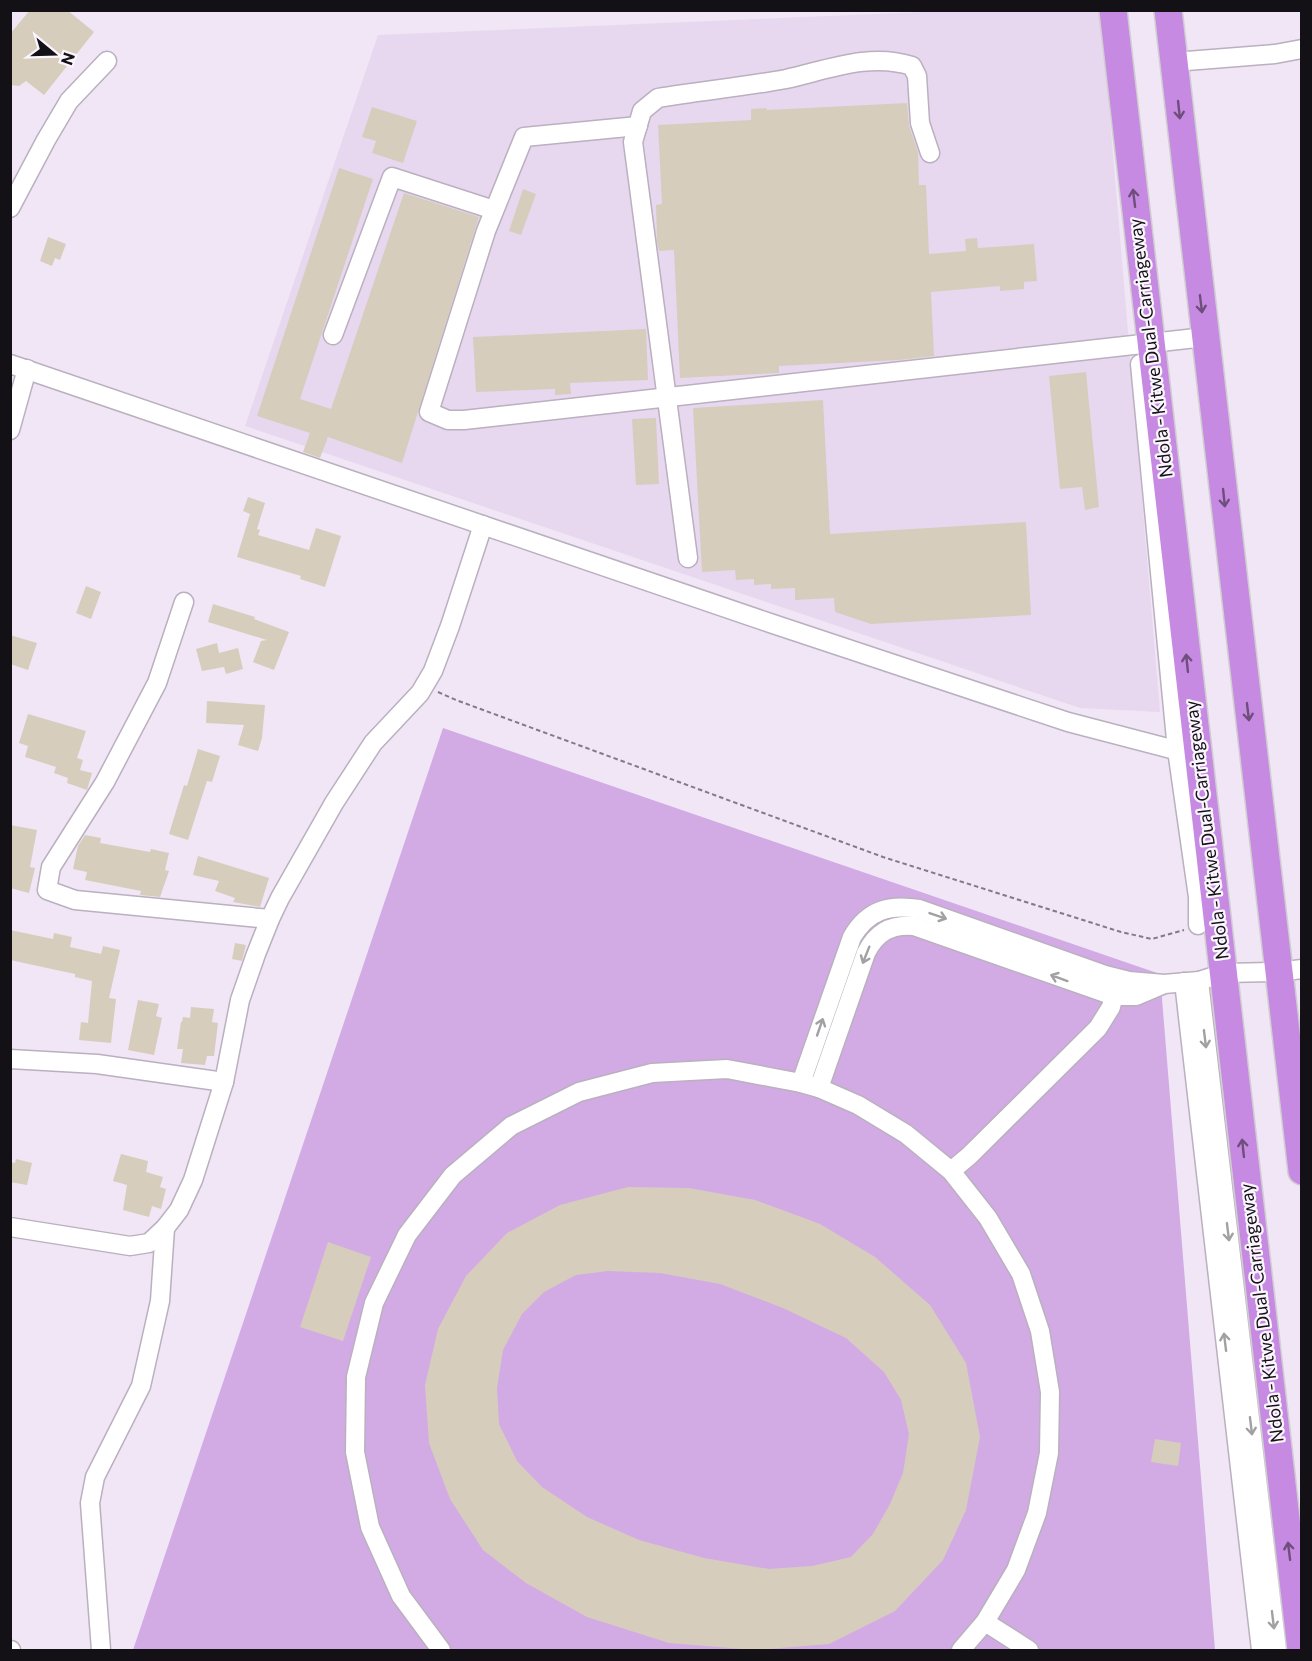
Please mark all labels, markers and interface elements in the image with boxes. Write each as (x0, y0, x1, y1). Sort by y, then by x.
north arrow (24, 24, 84, 84)
text: N (58, 50, 80, 68)
one-way arrow (1174, 100, 1185, 120)
one-way arrow (1128, 188, 1139, 208)
street label: Ndola - Kitwe Dual-Carriageway (1123, 217, 1177, 479)
one-way arrow (1196, 294, 1207, 314)
one-way arrow (1219, 487, 1230, 507)
one-way arrow (1182, 653, 1193, 673)
street label: Ndola - Kitwe Dual-Carriageway (1179, 699, 1233, 961)
one-way arrow (1243, 702, 1254, 722)
one-way arrow (928, 911, 947, 922)
one-way arrow (860, 945, 871, 963)
one-way arrow (1050, 971, 1069, 982)
one-way arrow (816, 1019, 827, 1037)
one-way arrow (1200, 1028, 1211, 1048)
one-way arrow (1237, 1139, 1248, 1159)
street label: Ndola - Kitwe Dual-Carriageway (1234, 1182, 1288, 1444)
one-way arrow (1223, 1222, 1234, 1242)
one-way arrow (1220, 1333, 1231, 1353)
one-way arrow (1245, 1416, 1256, 1436)
one-way arrow (1284, 1541, 1295, 1561)
one-way arrow (1268, 1609, 1279, 1629)

